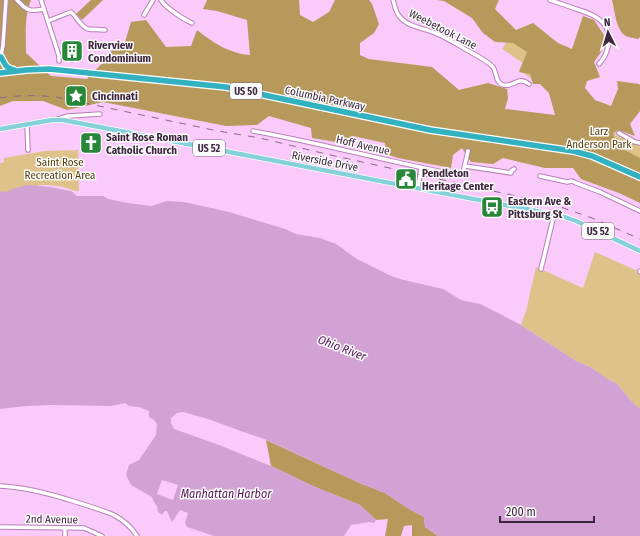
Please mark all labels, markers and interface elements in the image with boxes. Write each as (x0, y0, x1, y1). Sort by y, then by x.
street label: Weebetook Lane (407, 7, 479, 52)
north arrow (588, 12, 628, 52)
text: N (603, 16, 611, 29)
building icon: Riverview Condominium (59, 38, 85, 64)
place label: Riverview Condominium (88, 39, 151, 65)
place icon: Cincinnati (63, 83, 89, 109)
road number: US 50 (230, 83, 262, 99)
street label: Columbia Parkway (284, 84, 366, 113)
place label: Cincinnati (92, 90, 138, 103)
park label: Larz Anderson Park (567, 125, 632, 151)
church icon: Saint Rose Roman Catholic Church (78, 130, 104, 156)
place label: Saint Rose Roman Catholic Church (106, 131, 188, 157)
street label: Hoff Avenue (335, 133, 391, 158)
road number: US 52 (193, 140, 225, 156)
street label: Riverside Drive (291, 149, 359, 174)
park label: Saint Rose Recreation Area (25, 156, 95, 182)
public building icon: Pendleton Heritage Center (393, 166, 419, 192)
place label: Pendleton Heritage Center (422, 167, 494, 193)
bus stop icon: Eastern Ave & Pittsburg St (479, 194, 505, 220)
place label: Eastern Ave & Pittsburg St (508, 195, 572, 221)
road number: US 52 (582, 223, 614, 239)
water label: Ohio River (316, 332, 369, 364)
water label: Manhattan Harbor (181, 487, 272, 501)
scale bar (500, 498, 594, 524)
text: 200 m (506, 505, 536, 519)
street label: 2nd Avenue (26, 513, 78, 526)

